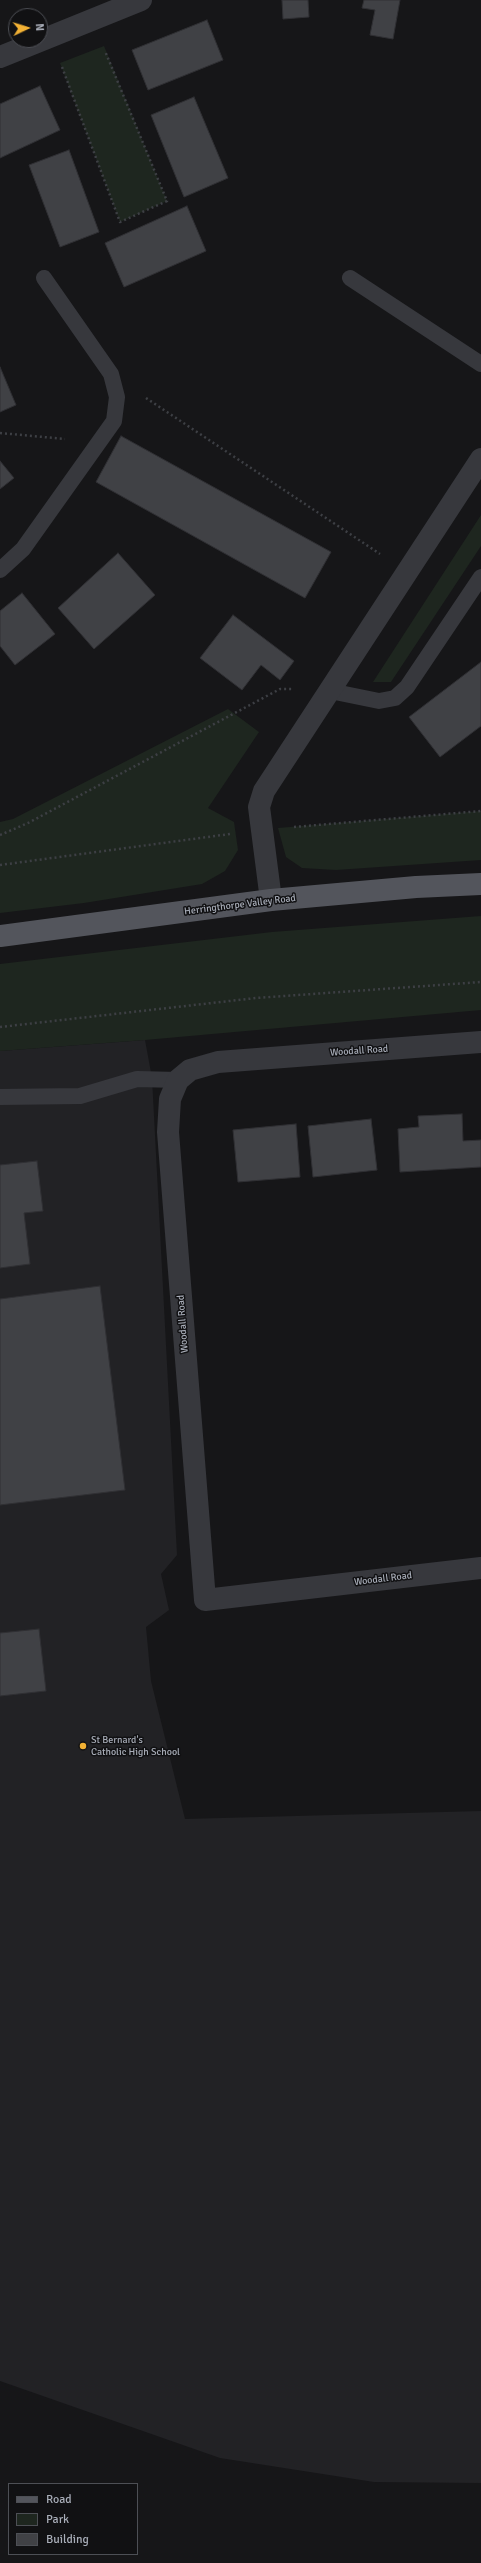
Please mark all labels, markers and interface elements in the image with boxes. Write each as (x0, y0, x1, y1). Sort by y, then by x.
north arrow (8, 8, 48, 48)
text: N (33, 23, 46, 31)
street label: Herringthorpe Valley Road (184, 892, 296, 918)
street label: Woodall Road (330, 1043, 388, 1059)
street label: Woodall Road (175, 1295, 191, 1353)
street label: Woodall Road (353, 1569, 413, 1589)
place label: St Bernard's Catholic High School (91, 1734, 180, 1758)
marker: St Bernard's Catholic High School (78, 1741, 88, 1751)
legend (8, 2483, 138, 2555)
text: Road (46, 2492, 72, 2507)
text: Park (46, 2512, 69, 2527)
text: Building (46, 2532, 89, 2547)

